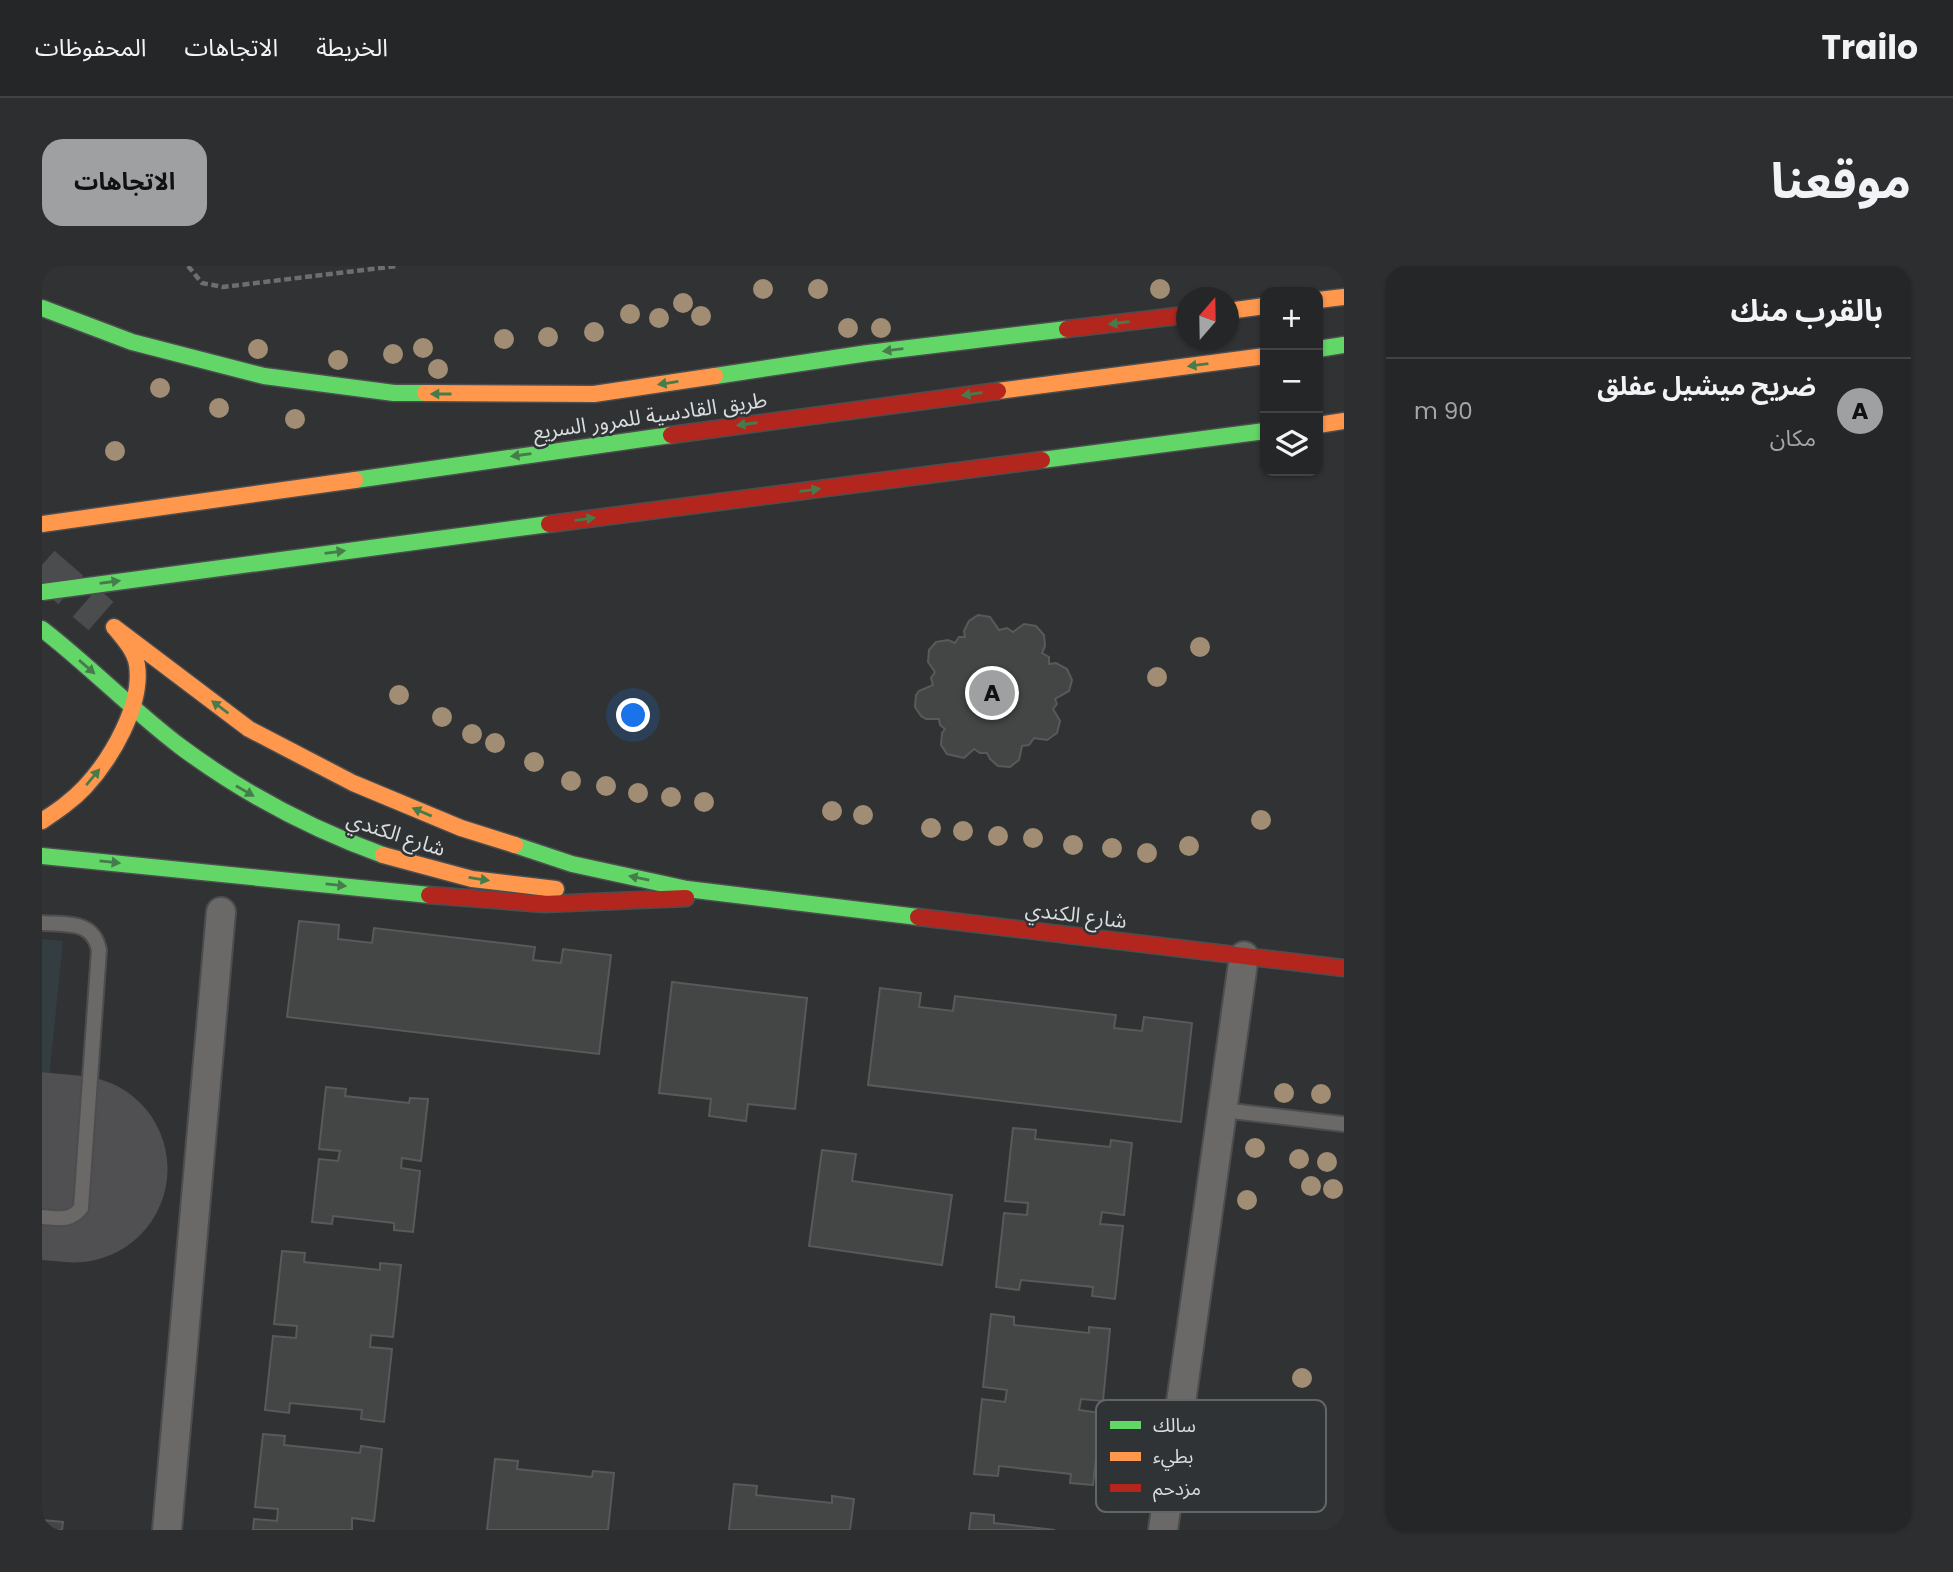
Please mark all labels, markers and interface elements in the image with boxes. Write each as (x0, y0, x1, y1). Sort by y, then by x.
text: Trailo (1821, 24, 1918, 71)
text: المحفوظات (35, 31, 146, 64)
text: الاتجاهات (184, 31, 278, 64)
text: الخريطة (316, 31, 388, 64)
button: الاتجاهات (42, 139, 207, 226)
text: موقعنا (1771, 147, 1911, 215)
north arrow (1176, 287, 1239, 350)
map controls (1260, 287, 1323, 476)
button: + (1260, 287, 1323, 350)
text: بالقرب منك (1730, 289, 1883, 332)
one-way arrow (1108, 318, 1130, 329)
one-way arrow (882, 344, 904, 355)
button: − (1260, 350, 1323, 413)
one-way arrow (1186, 359, 1208, 370)
text: ضريح ميشيل عفلق (1597, 368, 1816, 404)
one-way arrow (657, 378, 679, 389)
street label: طريق القادسية للمرور السريع (531, 385, 769, 447)
one-way arrow (430, 388, 452, 400)
one-way arrow (961, 389, 983, 400)
text: 90 m (1414, 395, 1473, 427)
text: A (1852, 395, 1868, 427)
button: layers (1260, 413, 1323, 476)
one-way arrow (735, 419, 757, 430)
text: مكان (1770, 422, 1816, 454)
one-way arrow (510, 450, 532, 461)
one-way arrow (800, 484, 822, 495)
one-way arrow (574, 513, 596, 524)
one-way arrow (324, 546, 346, 557)
one-way arrow (99, 577, 121, 588)
one-way arrow (78, 659, 96, 675)
pin: A (969, 667, 1015, 719)
your location (616, 698, 650, 732)
one-way arrow (211, 700, 230, 714)
one-way arrow (85, 768, 100, 785)
one-way arrow (235, 785, 254, 797)
street label: شارع الكندي (343, 804, 449, 865)
one-way arrow (411, 806, 432, 817)
one-way arrow (99, 857, 121, 868)
one-way arrow (628, 873, 650, 884)
one-way arrow (468, 874, 490, 885)
one-way arrow (325, 880, 347, 891)
street label: شارع الكندي (1023, 894, 1128, 937)
legend (1096, 1400, 1326, 1512)
text: سالك (1153, 1412, 1196, 1439)
text: بطيء (1153, 1443, 1193, 1471)
text: مزدحم (1153, 1475, 1201, 1503)

